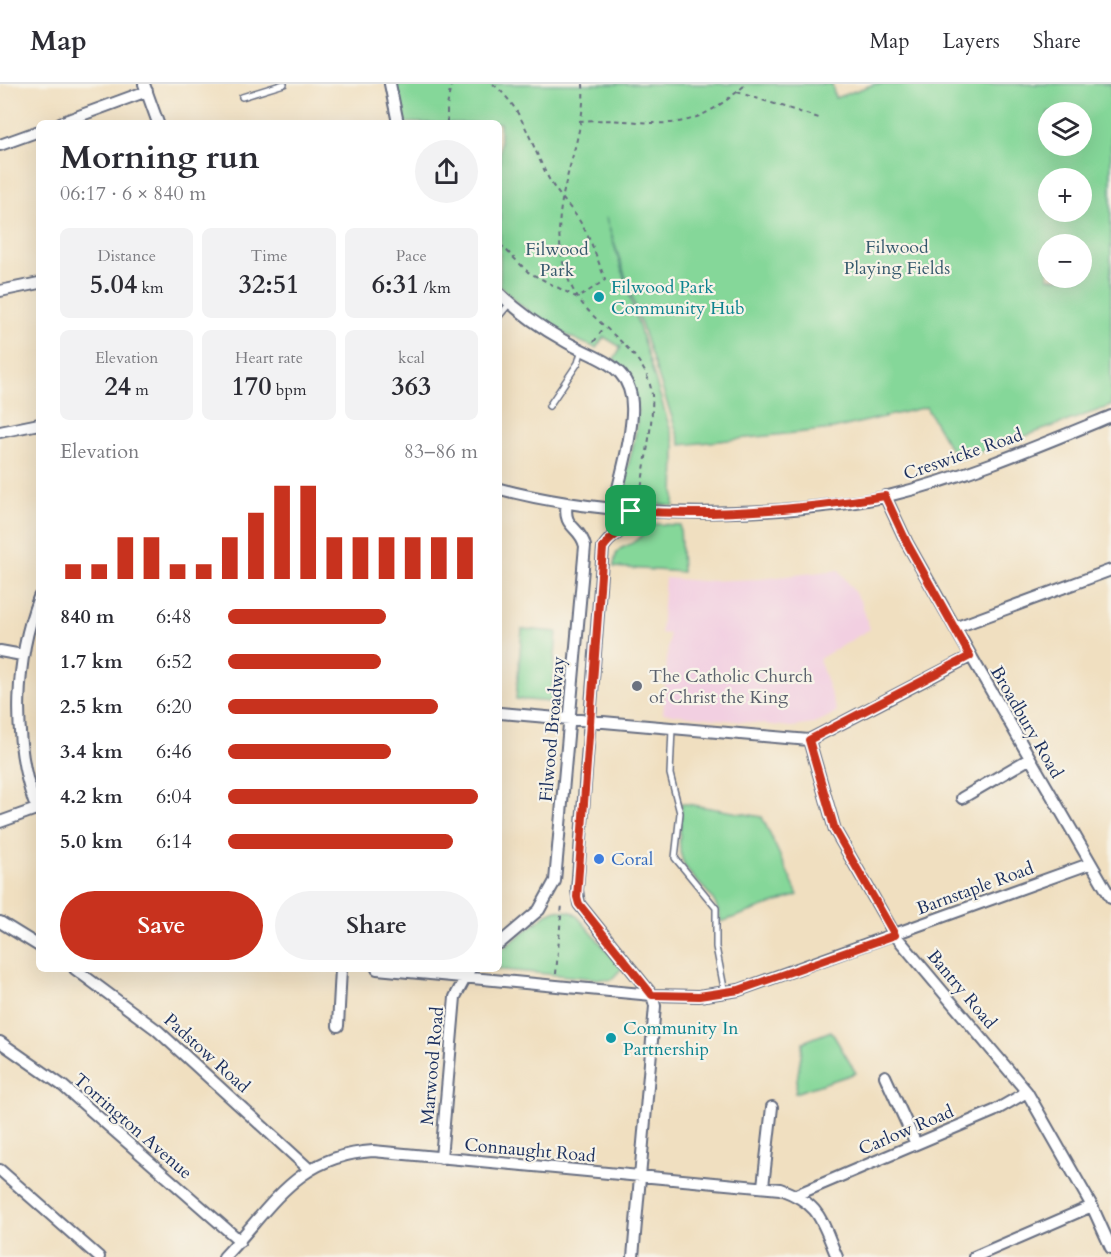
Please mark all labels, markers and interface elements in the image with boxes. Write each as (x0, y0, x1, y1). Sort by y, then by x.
text: Map (30, 22, 87, 60)
text: Map (870, 27, 910, 56)
text: Layers (943, 27, 1000, 56)
text: Share (1033, 27, 1081, 56)
map controls (1038, 102, 1092, 288)
button: layers (1038, 102, 1092, 156)
text: Morning run (60, 135, 260, 180)
button: share (415, 140, 478, 203)
button: + (1038, 168, 1092, 222)
text: 06:17 · 6 × 840 m (60, 180, 206, 207)
button: − (1038, 234, 1092, 288)
park label: Filwood Playing Fields (844, 235, 950, 281)
park label: Filwood Park (525, 237, 589, 283)
text: Distance (97, 245, 156, 267)
text: Time (250, 245, 288, 267)
text: Pace (396, 245, 427, 267)
text: 5.04 (90, 267, 137, 302)
text: 32:51 (239, 267, 299, 302)
text: 6:31 (372, 267, 419, 302)
place label: Filwood Park Community Hub (611, 275, 745, 321)
text: km (137, 277, 164, 299)
text: /km (419, 277, 451, 299)
marker: Filwood Park Community Hub (592, 290, 606, 304)
text: Elevation (95, 347, 158, 369)
text: Heart rate (235, 347, 303, 369)
text: kcal (398, 347, 425, 369)
text: 24 (104, 369, 131, 404)
text: 170 (232, 369, 272, 404)
text: 363 (391, 369, 431, 404)
text: m (131, 379, 149, 401)
text: bpm (272, 379, 306, 401)
street label: Creswicke Road (900, 422, 1026, 487)
text: Elevation (60, 438, 139, 465)
text: 83–86 m (404, 438, 478, 465)
pin (605, 485, 656, 536)
icon: arrive (614, 494, 647, 527)
text: 840 m (60, 603, 115, 630)
text: 6:48 (156, 603, 192, 630)
text: 1.7 km (60, 648, 123, 675)
text: 6:52 (156, 648, 192, 675)
street label: Filwood Broadway (534, 655, 571, 803)
street label: Broadbury Road (984, 661, 1069, 783)
place label: The Catholic Church of Christ the King (649, 664, 813, 710)
marker: The Catholic Church of Christ the King (630, 679, 644, 693)
text: 2.5 km (60, 693, 123, 720)
text: 6:20 (156, 693, 192, 720)
text: 3.4 km (60, 738, 123, 765)
text: 6:46 (156, 738, 192, 765)
text: 4.2 km (60, 783, 123, 810)
text: 6:04 (156, 783, 192, 810)
text: 5.0 km (60, 828, 123, 855)
text: 6:14 (156, 828, 192, 855)
place label: Coral (611, 847, 654, 872)
marker: Coral (592, 852, 606, 866)
street label: Barnstaple Road (913, 856, 1038, 921)
button: Save (60, 891, 263, 960)
button: Share (275, 891, 478, 960)
street label: Bantry Road (921, 944, 1002, 1035)
street label: Marwood Road (415, 1005, 450, 1126)
street label: Padstow Road (158, 1008, 256, 1099)
place label: Community In Partnership (623, 1016, 739, 1062)
marker: Community In Partnership (604, 1031, 618, 1045)
street label: Torrington Avenue (68, 1068, 198, 1185)
street label: Carlow Road (855, 1099, 958, 1162)
street label: Connaught Road (463, 1132, 597, 1169)

